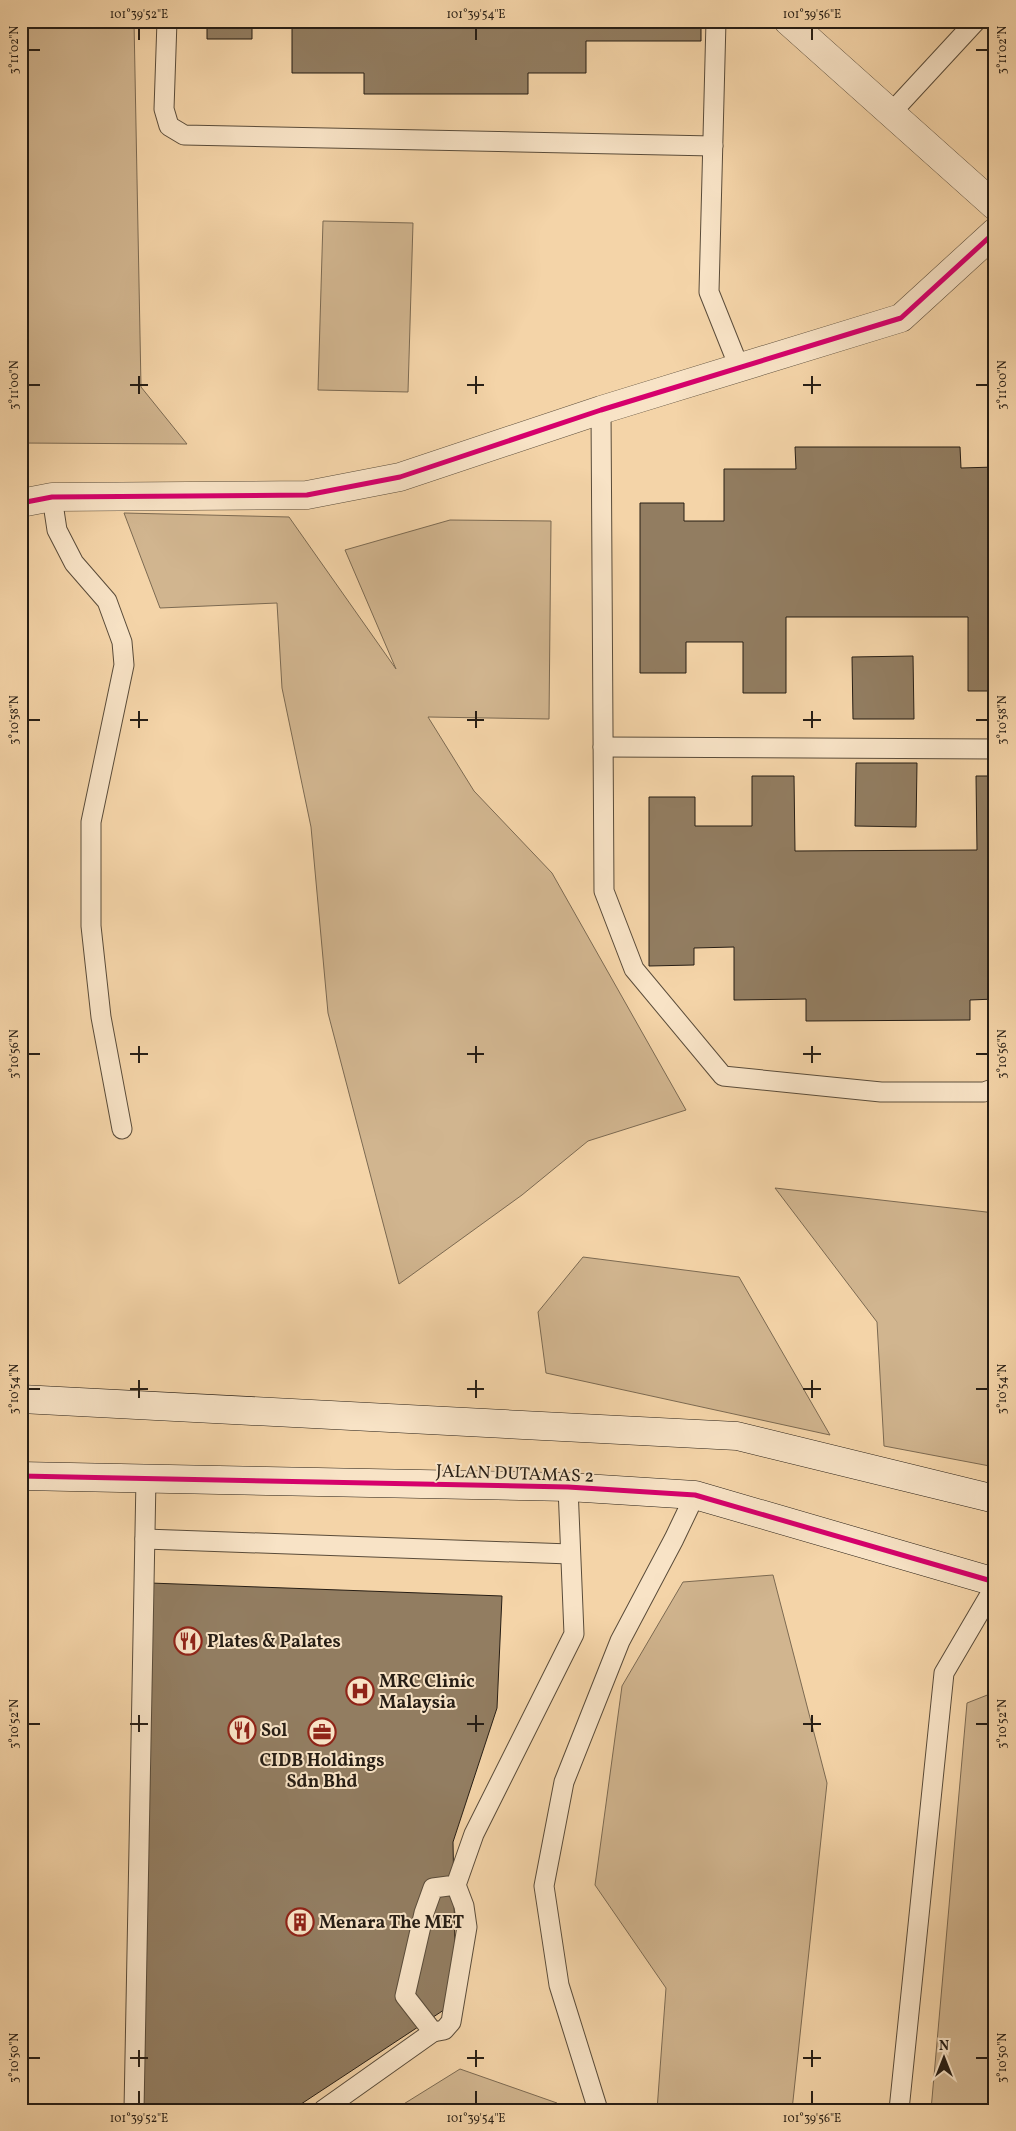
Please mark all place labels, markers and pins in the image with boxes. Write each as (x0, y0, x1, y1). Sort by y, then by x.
restaurant icon: Plates & Palates (173, 1626, 203, 1656)
place label: Plates & Palates (207, 1630, 341, 1655)
place label: MRC Clinic Malaysia (379, 1670, 475, 1716)
hospital icon: MRC Clinic Malaysia (345, 1676, 375, 1706)
restaurant icon: Sol (227, 1715, 257, 1745)
office icon: CIDB Holdings Sdn Bhd (307, 1717, 337, 1747)
place label: Sol (261, 1719, 287, 1744)
place label: CIDB Holdings Sdn Bhd (259, 1749, 385, 1795)
building icon: Menara The MET (285, 1907, 315, 1937)
place label: Menara The MET (319, 1911, 465, 1936)

